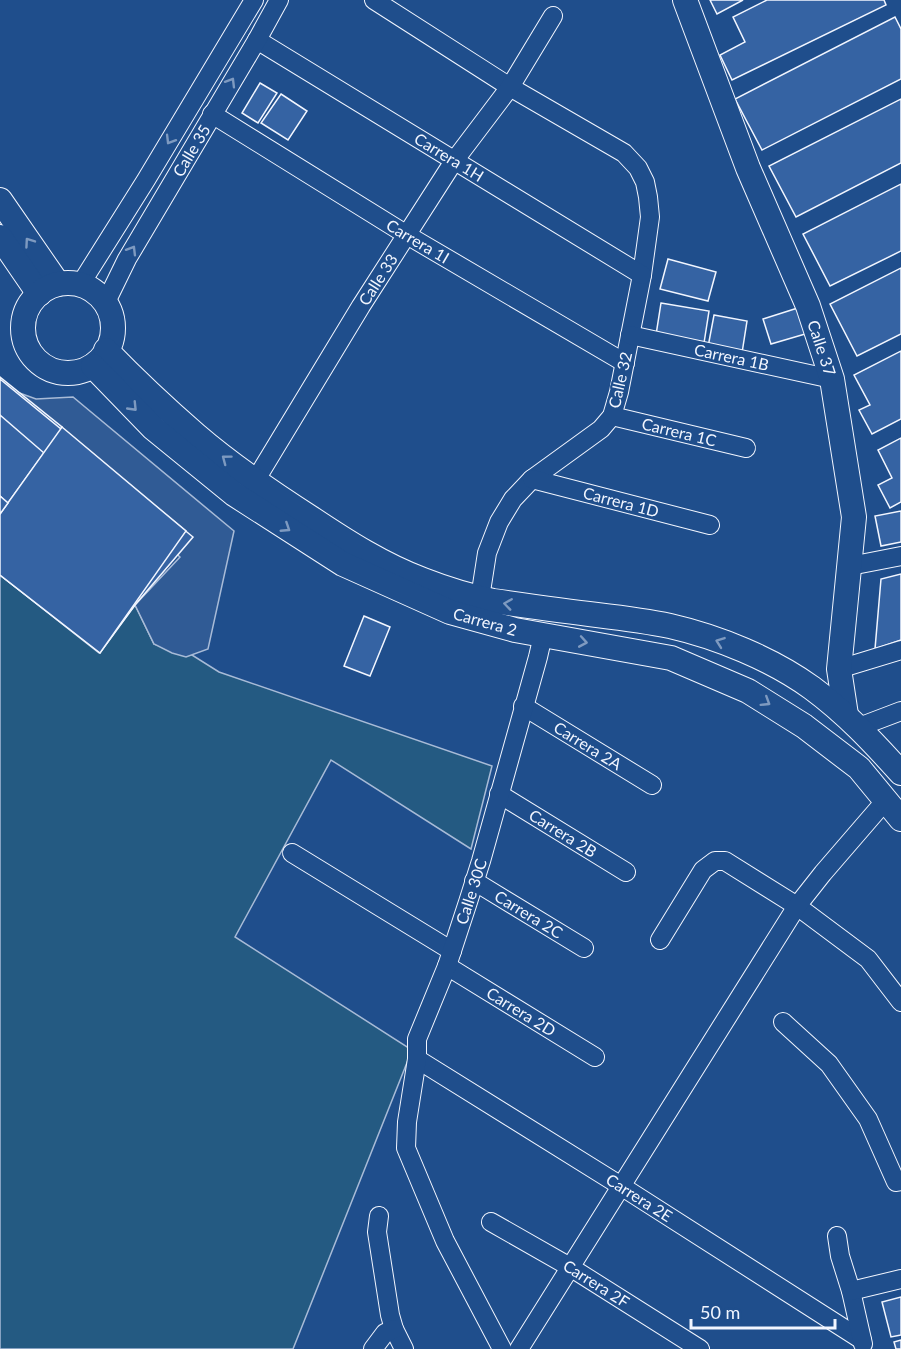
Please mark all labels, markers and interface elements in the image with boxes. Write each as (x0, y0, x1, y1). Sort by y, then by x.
one-way arrow (224, 78, 236, 88)
street label: Calle 35 (168, 121, 214, 180)
street label: Carrera 1H (411, 128, 487, 185)
one-way arrow (165, 134, 177, 144)
street label: Carrera 1I (383, 215, 453, 267)
one-way arrow (25, 238, 36, 249)
one-way arrow (125, 246, 136, 256)
street label: Calle 33 (354, 250, 401, 309)
street label: Calle 37 (804, 318, 840, 378)
street label: Carrera 1B (693, 339, 771, 374)
street label: Calle 32 (604, 350, 635, 410)
one-way arrow (126, 400, 137, 411)
street label: Carrera 1C (640, 413, 719, 450)
one-way arrow (221, 455, 232, 466)
street label: Carrera 1D (581, 483, 661, 520)
one-way arrow (279, 521, 290, 532)
one-way arrow (504, 598, 513, 610)
street label: Carrera 2 (451, 603, 519, 639)
one-way arrow (577, 635, 587, 648)
one-way arrow (716, 636, 726, 649)
one-way arrow (760, 695, 770, 707)
street label: Carrera 2A (551, 717, 626, 773)
street label: Carrera 2B (526, 805, 600, 861)
street label: Calle 30C (451, 856, 490, 927)
street label: Carrera 2C (491, 886, 567, 942)
street label: Carrera 2D (483, 983, 559, 1040)
street label: Carrera 2E (603, 1169, 676, 1225)
street label: Carrera 2F (560, 1255, 633, 1311)
scale bar (691, 1292, 835, 1330)
text: 50 m (700, 1301, 740, 1323)

